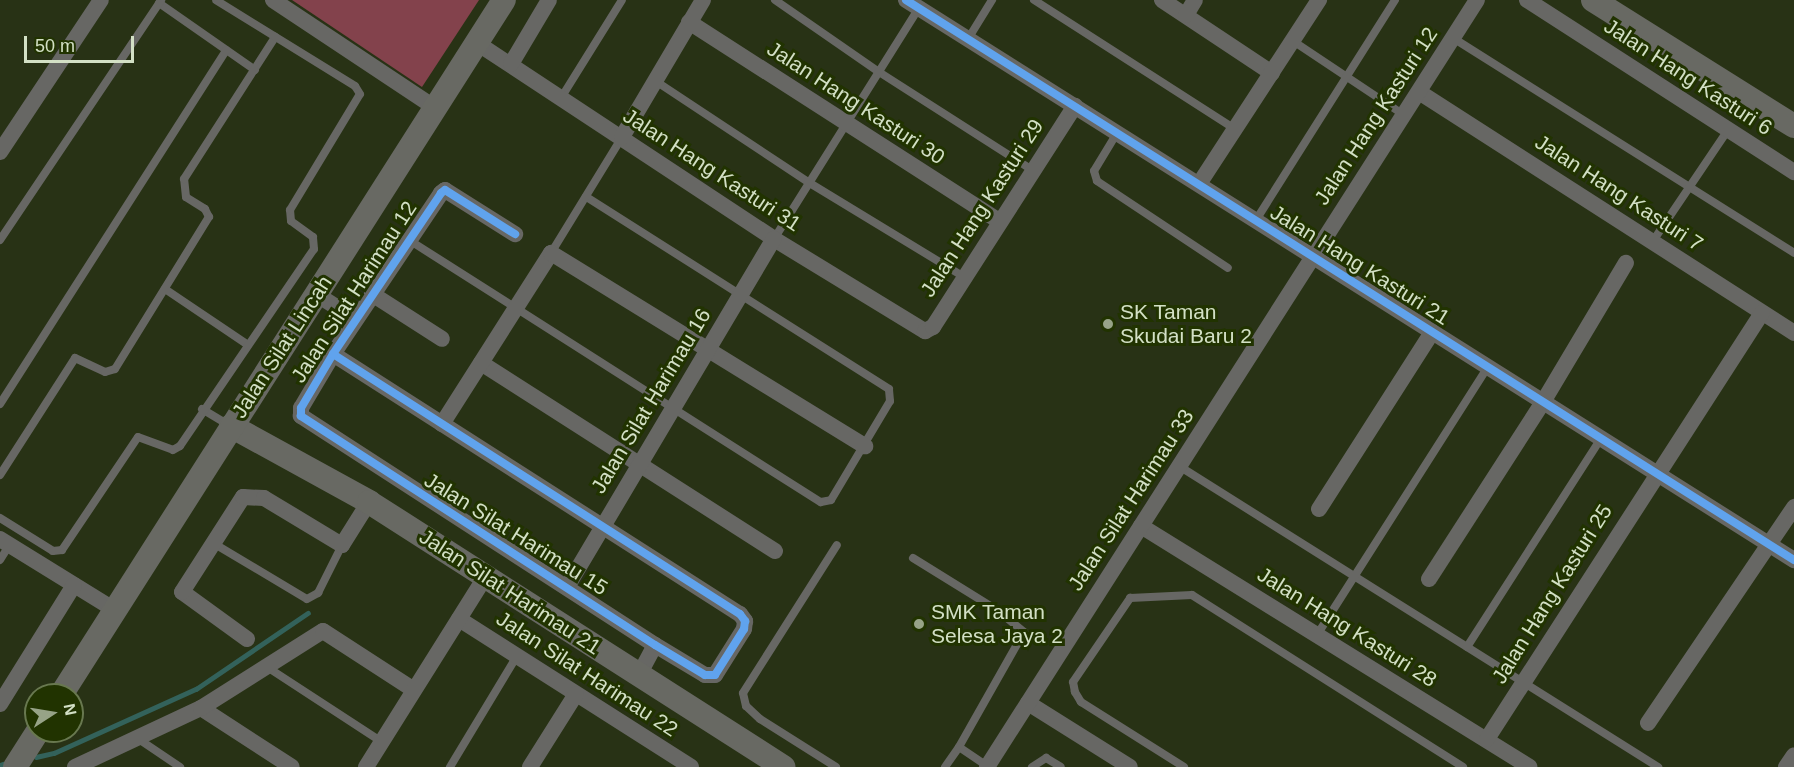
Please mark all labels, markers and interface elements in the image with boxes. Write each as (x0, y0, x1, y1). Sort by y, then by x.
street label: Jalan Hang Kasturi 6 (1599, 13, 1777, 141)
street label: Jalan Hang Kasturi 12 (1309, 22, 1443, 210)
scale bar (27, 24, 136, 62)
text: 50 m (35, 36, 75, 56)
street label: Jalan Hang Kasturi 30 (762, 36, 950, 170)
street label: Jalan Hang Kasturi 31 (618, 103, 806, 237)
street label: Jalan Hang Kasturi 29 (915, 114, 1049, 302)
street label: Jalan Hang Kasturi 7 (1530, 129, 1708, 257)
street label: Jalan Silat Harimau 12 (286, 197, 422, 387)
street label: Jalan Hang Kasturi 21 (1266, 200, 1454, 330)
street label: Jalan Silat Lincah (227, 271, 337, 423)
place label: SK Taman Skudai Baru 2 (1120, 299, 1252, 349)
street label: Jalan Silat Harimau 16 (586, 304, 716, 498)
marker: SK Taman Skudai Baru 2 (1101, 317, 1115, 331)
street label: Jalan Silat Harimau 33 (1063, 405, 1199, 595)
street label: Jalan Silat Harimau 15 (420, 467, 612, 601)
street label: Jalan Hang Kasturi 25 (1487, 500, 1617, 688)
street label: Jalan Silat Harimau 21 (415, 524, 605, 660)
street label: Jalan Hang Kasturi 28 (1253, 562, 1441, 692)
place label: SMK Taman Selesa Jaya 2 (931, 599, 1063, 649)
street label: Jalan Silat Harimau 22 (492, 606, 682, 742)
marker: SMK Taman Selesa Jaya 2 (912, 617, 926, 631)
north arrow (24, 683, 84, 743)
text: N (61, 702, 80, 717)

